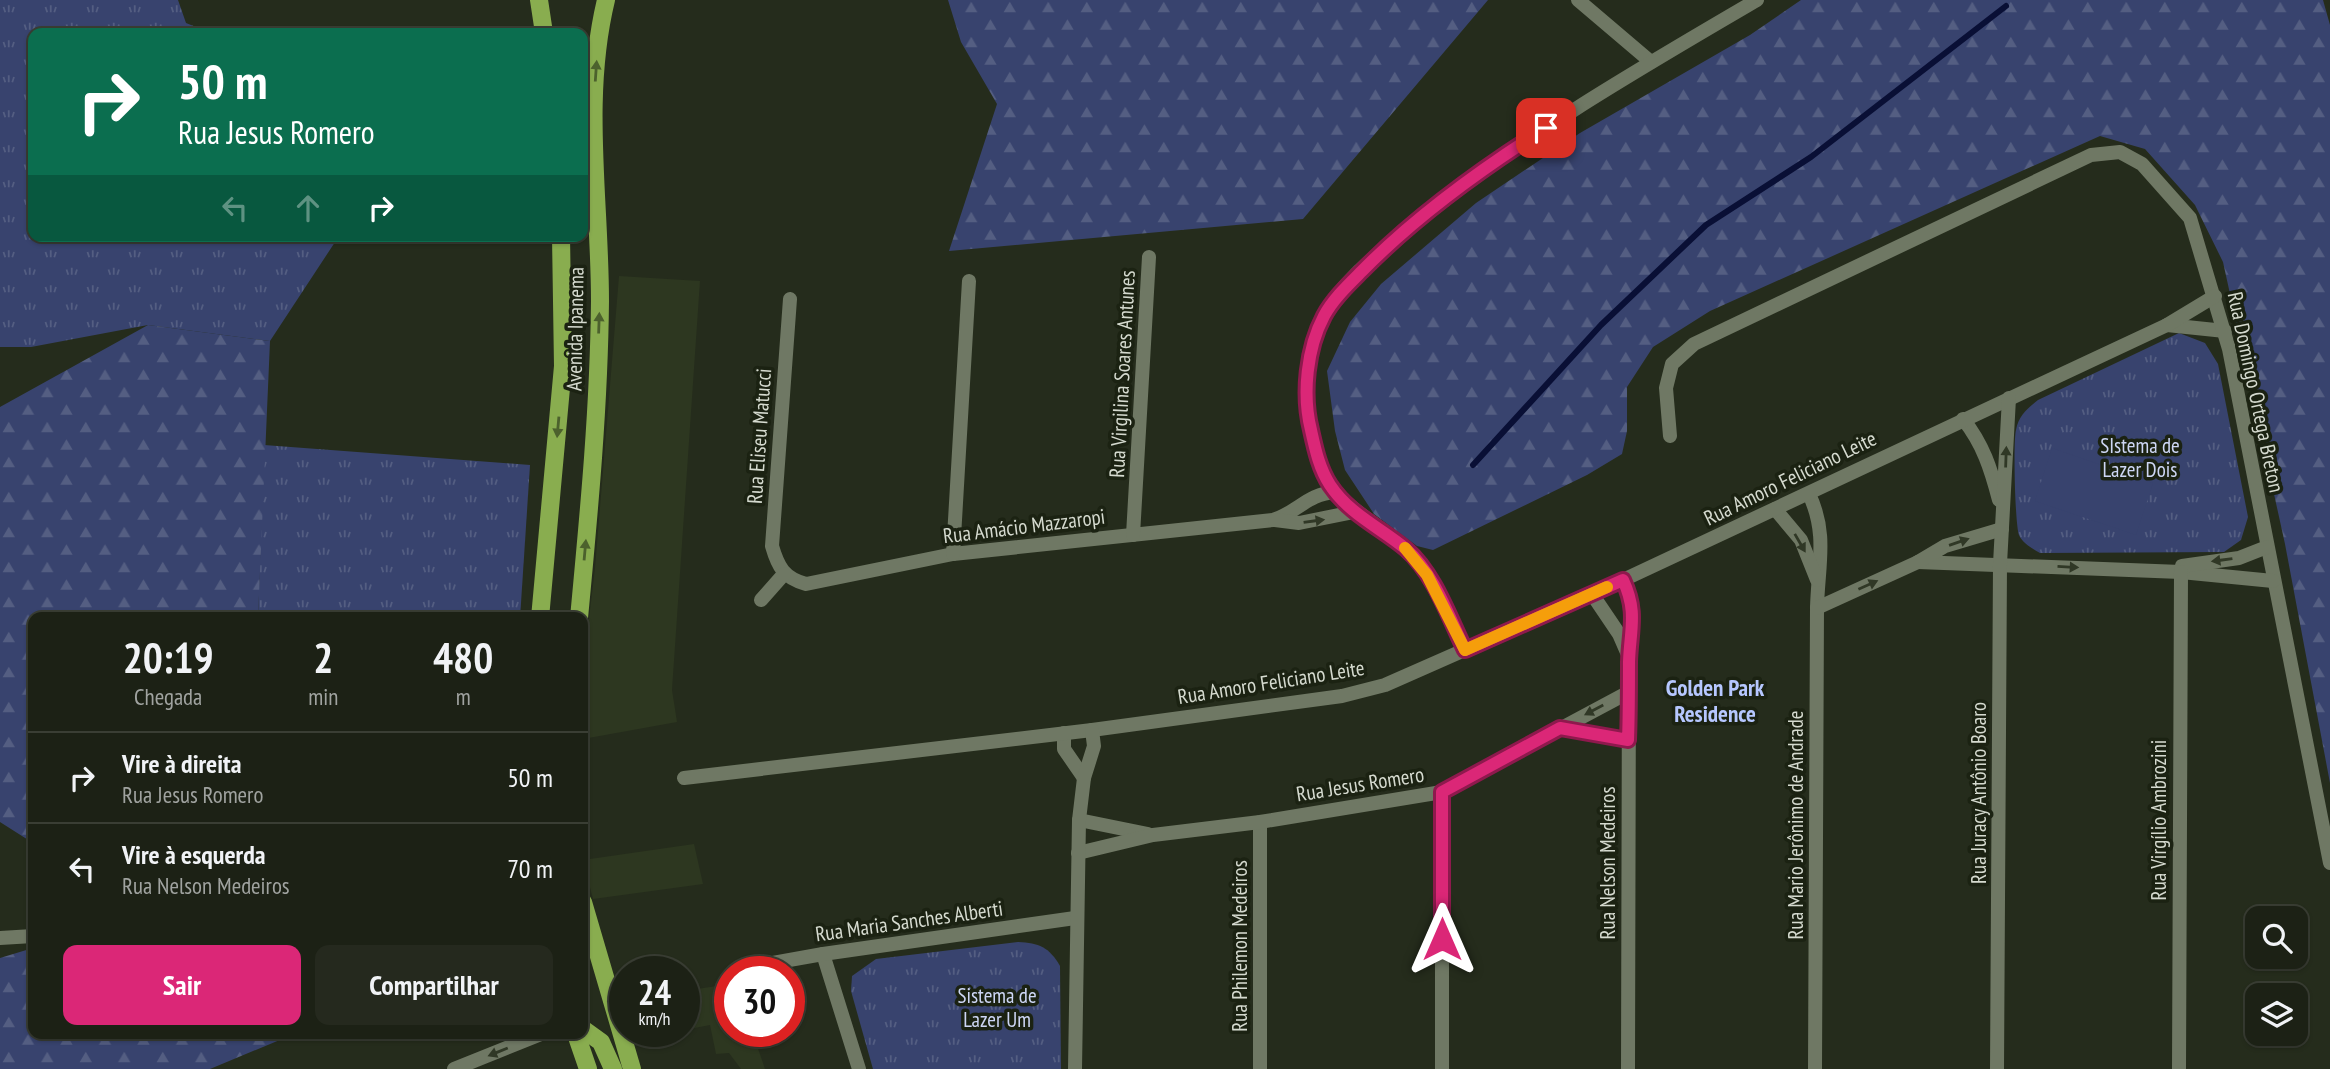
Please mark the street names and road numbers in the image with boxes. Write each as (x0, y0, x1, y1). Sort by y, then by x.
street label: Avenida Ipanema (560, 267, 590, 391)
street label: Rua Virgilina Soares Antunes (1103, 270, 1141, 478)
street label: Rua Domingo Ortega Breton (2222, 289, 2290, 495)
street label: Rua Eliseu Matucci (741, 367, 777, 505)
street label: Rua Amoro Feliciano Leite (1699, 425, 1881, 531)
street label: Rua Amácio Mazzaropi (942, 503, 1106, 549)
street label: Rua Amoro Feliciano Leite (1176, 654, 1366, 710)
street label: Rua Juracy Antônio Boaro (1965, 702, 1992, 884)
street label: Rua Mario Jerônimo de Andrade (1782, 710, 1809, 940)
street label: Rua Virgílio Ambrozini (2145, 740, 2172, 900)
street label: Rua Jesus Romero (1294, 761, 1426, 807)
street label: Rua Nelson Medeiros (1594, 786, 1621, 940)
street label: Rua Philemon Medeiros (1226, 860, 1253, 1032)
street label: Rua Maria Sanches Alberti (813, 894, 1005, 948)

